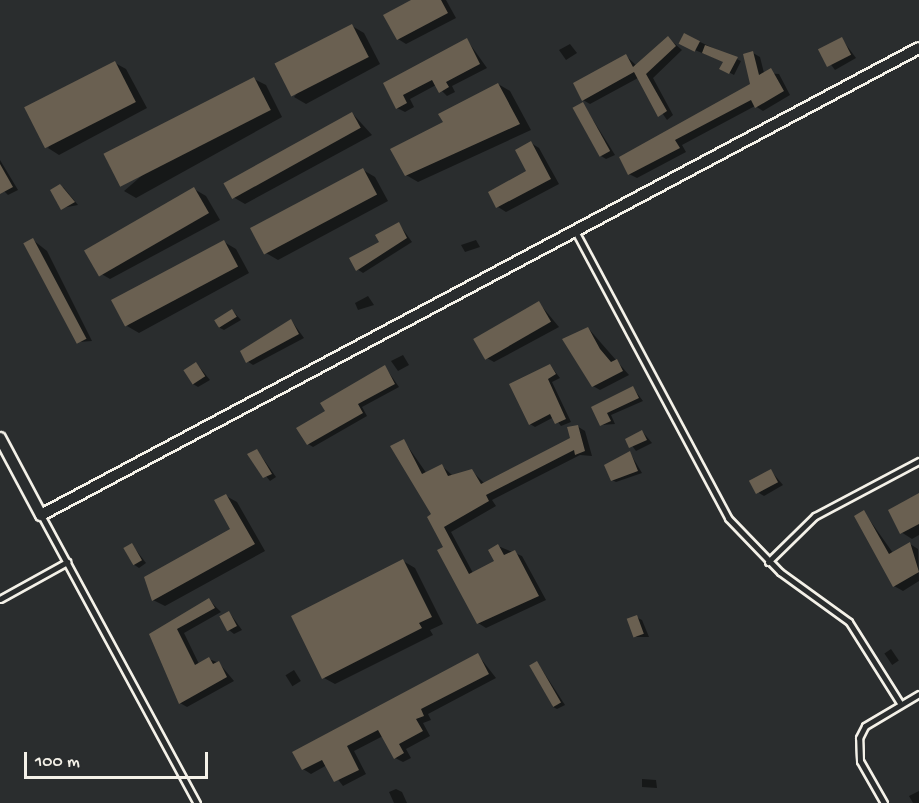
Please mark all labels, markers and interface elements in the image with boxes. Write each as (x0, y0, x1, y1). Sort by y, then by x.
scale bar (27, 740, 212, 778)
text: 100 m (35, 752, 80, 773)

